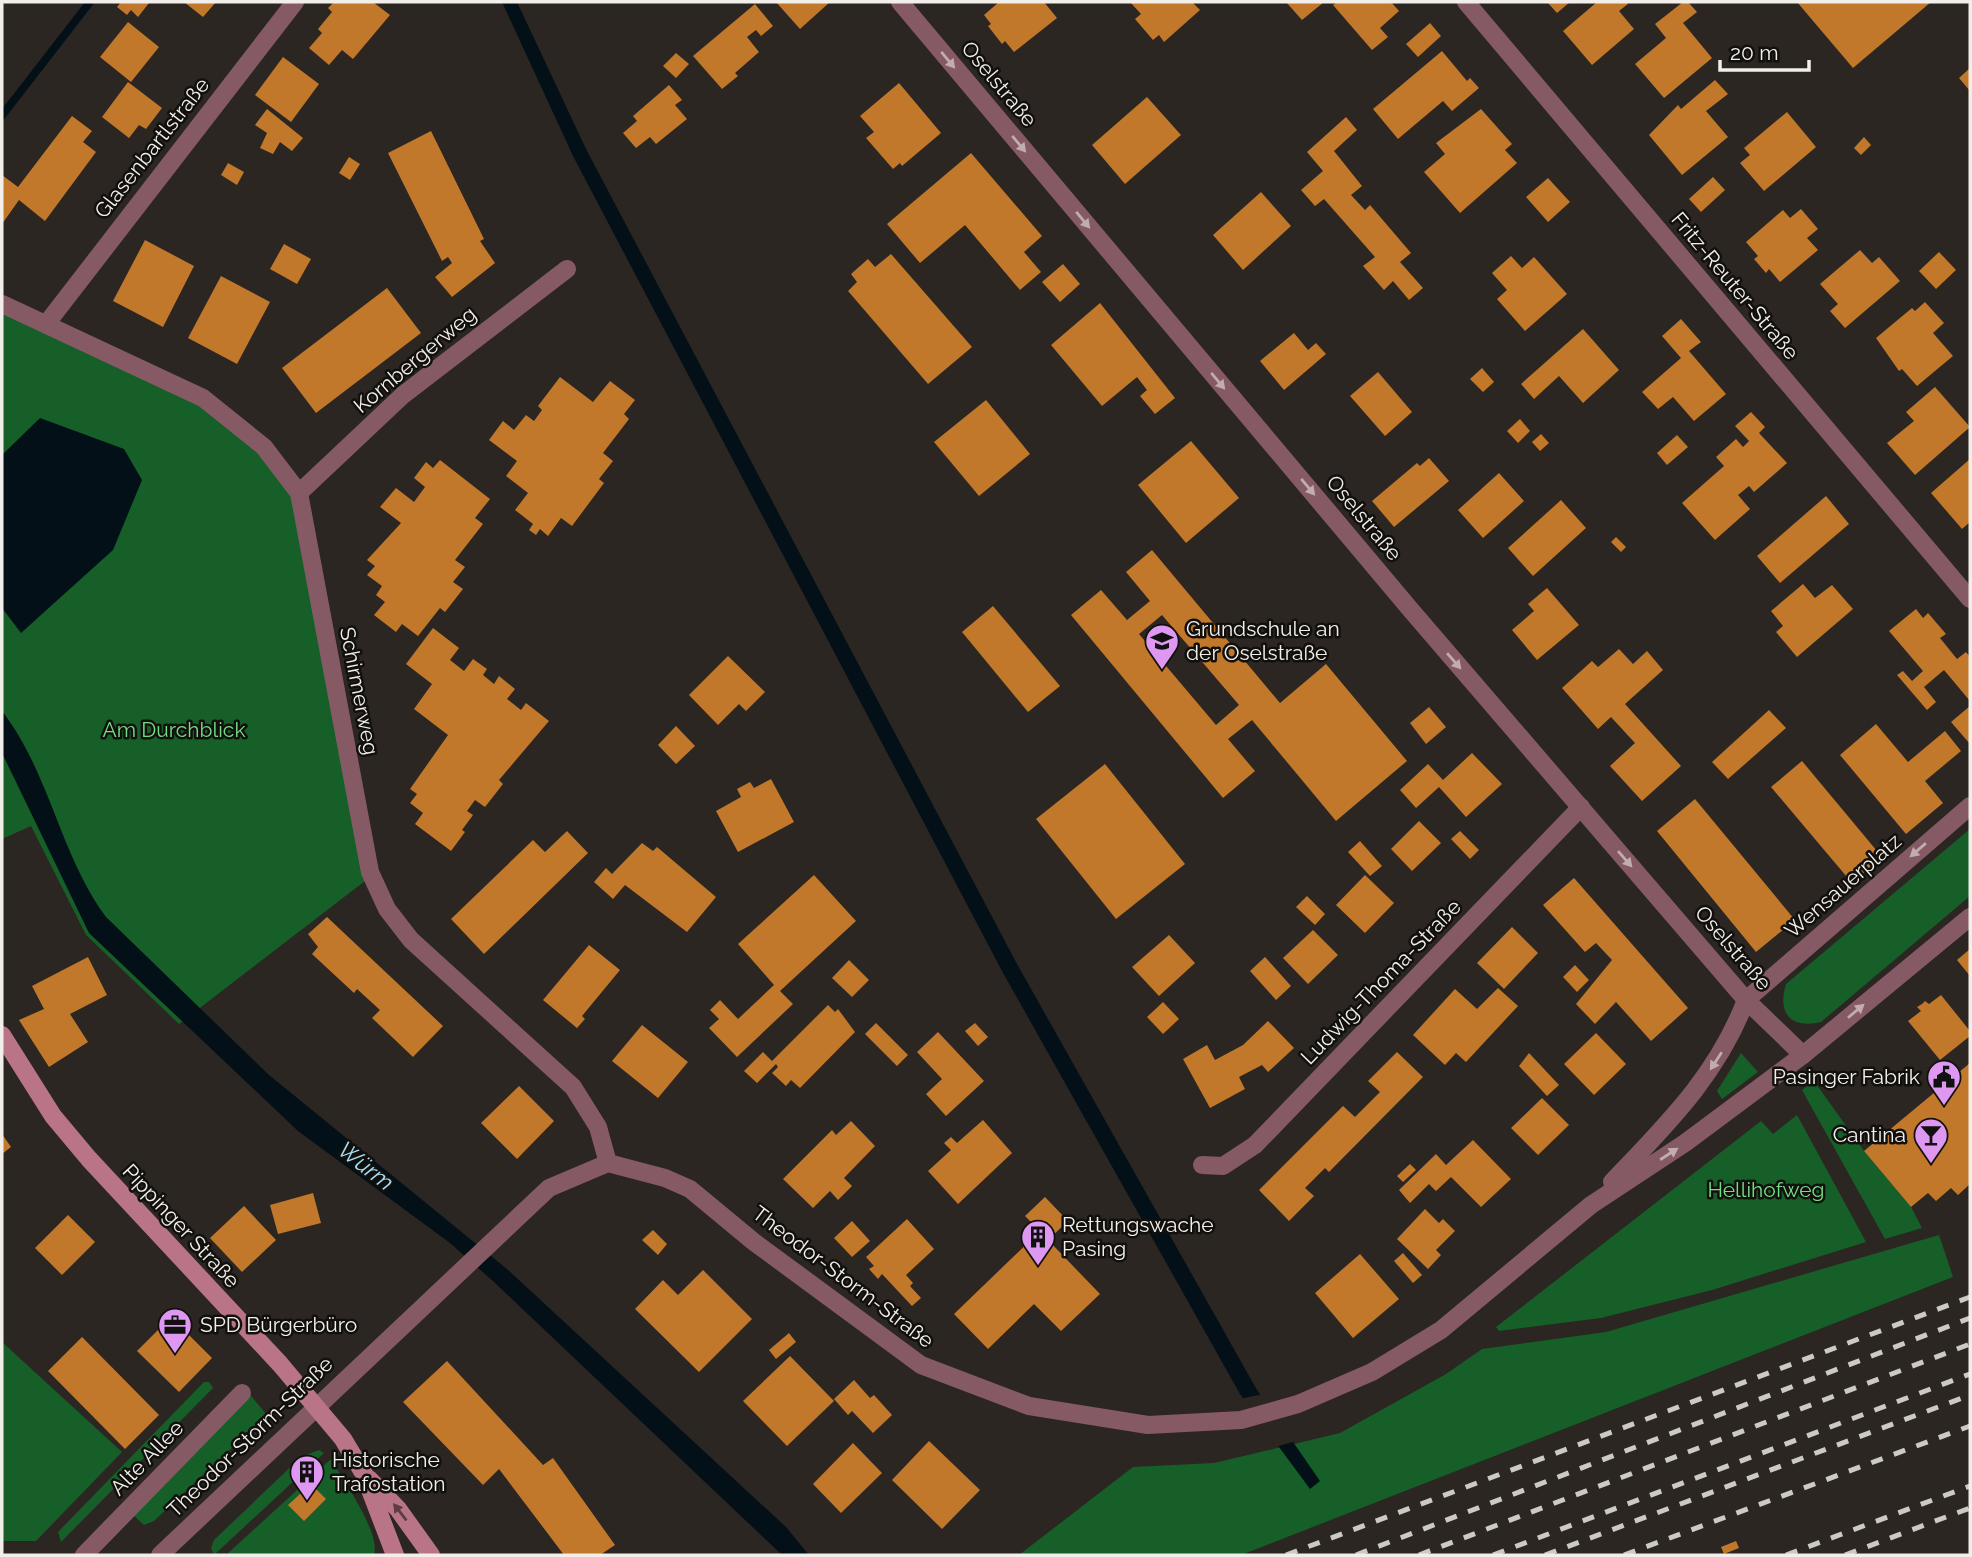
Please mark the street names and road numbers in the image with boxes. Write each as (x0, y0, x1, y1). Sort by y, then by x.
street label: Oselstraße (956, 36, 1042, 131)
street label: Glasenbartlstraße (89, 73, 214, 223)
street label: Fritz-Reuter-Straße (1667, 207, 1804, 364)
street label: Kornbergerweg (348, 301, 481, 418)
street label: Oselstraße (1321, 470, 1407, 565)
street label: Schirmerweg (335, 625, 384, 757)
street label: Wensauerplatz (1779, 828, 1906, 943)
street label: Ludwig-Thoma-Straße (1295, 894, 1466, 1069)
street label: Oselstraße (1690, 900, 1777, 995)
street label: Pippinger Straße (118, 1159, 245, 1293)
street label: Theodor-Storm-Straße (748, 1200, 939, 1353)
street label: Theodor-Storm-Straße (162, 1351, 338, 1522)
street label: Alte Allee (105, 1415, 188, 1500)

